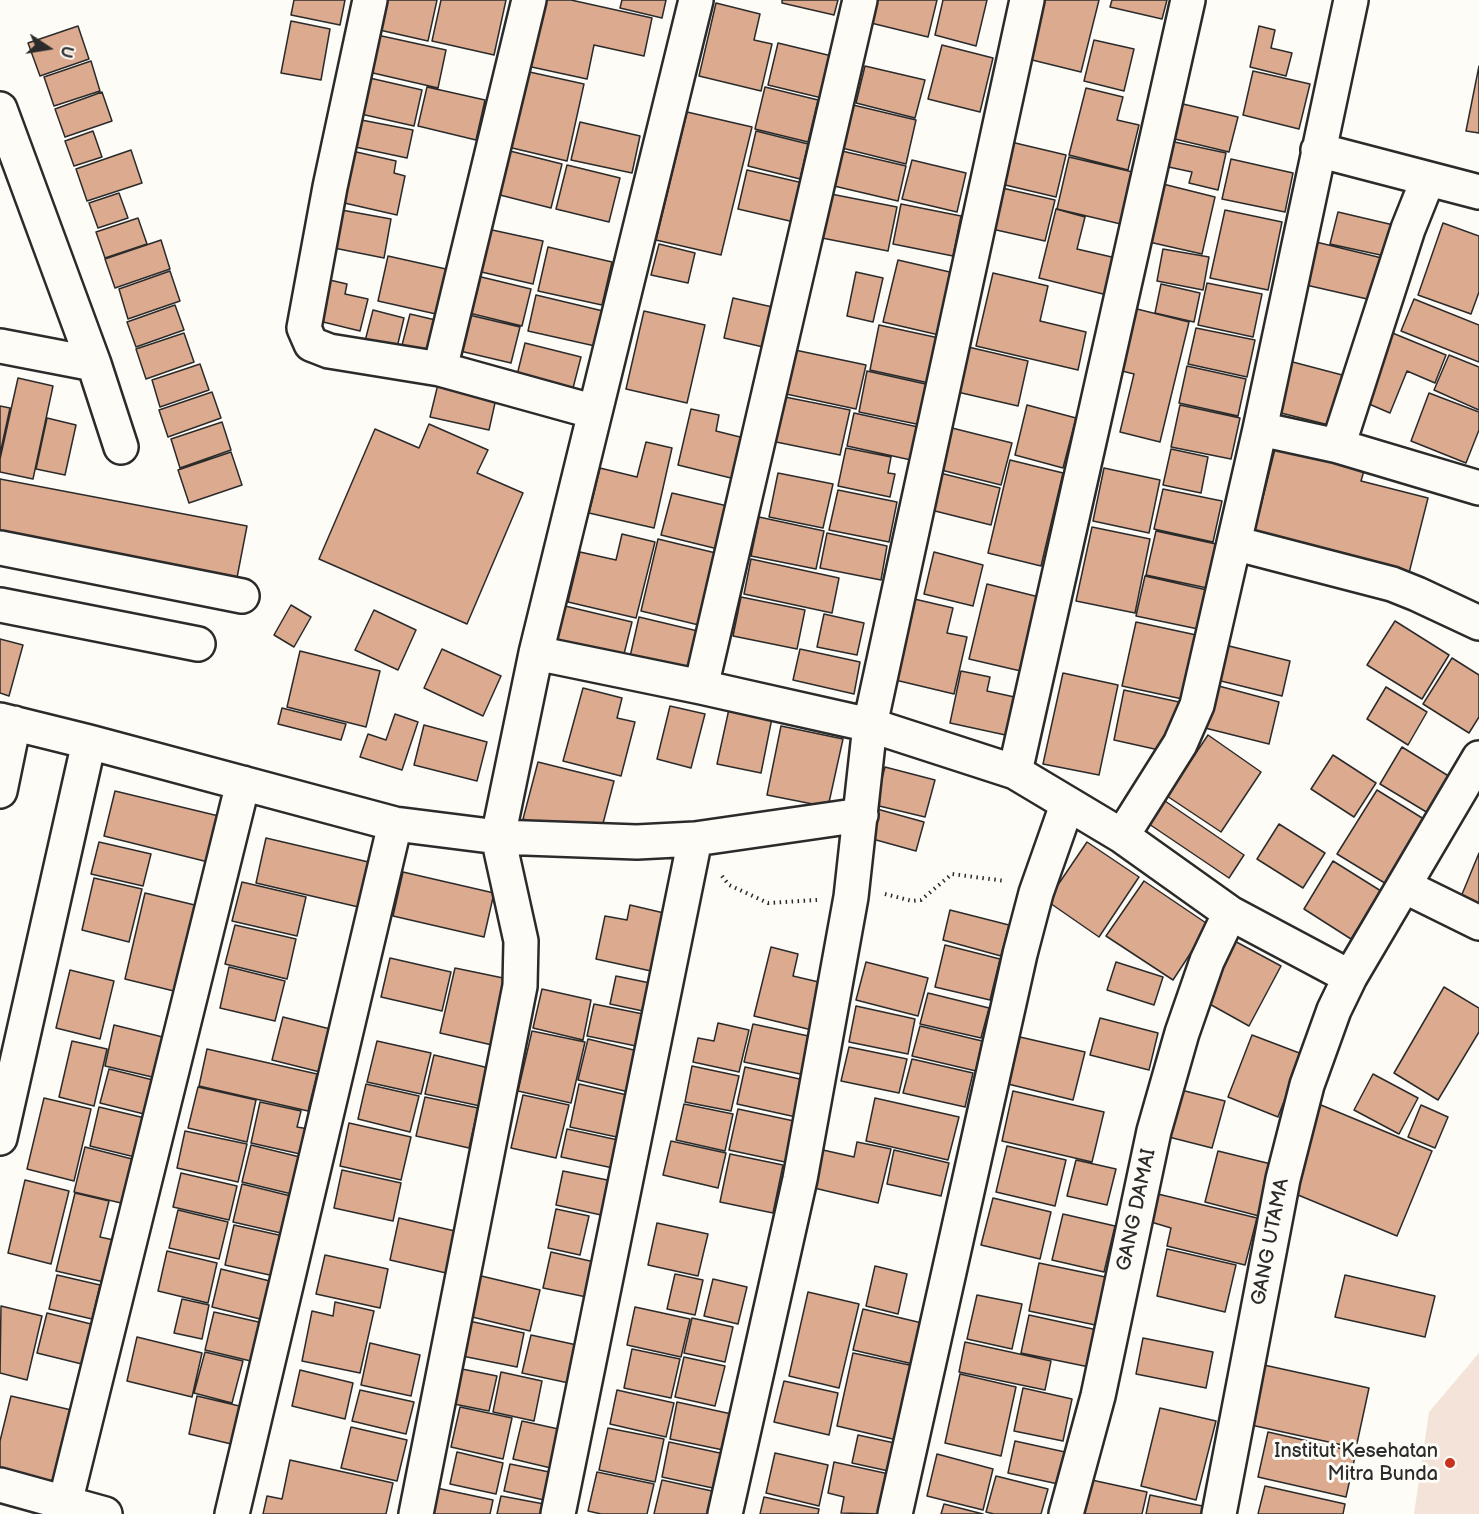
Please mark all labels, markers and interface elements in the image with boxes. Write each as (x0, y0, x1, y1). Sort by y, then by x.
north arrow (18, 18, 78, 78)
text: U (56, 44, 77, 59)
street label: GANG DAMAI (1112, 1147, 1162, 1273)
street label: GANG UTAMA (1247, 1177, 1295, 1307)
place label: Institut Kesehatan Mitra Bunda (1274, 1440, 1438, 1487)
marker: Institut Kesehatan Mitra Bunda (1443, 1456, 1457, 1470)

